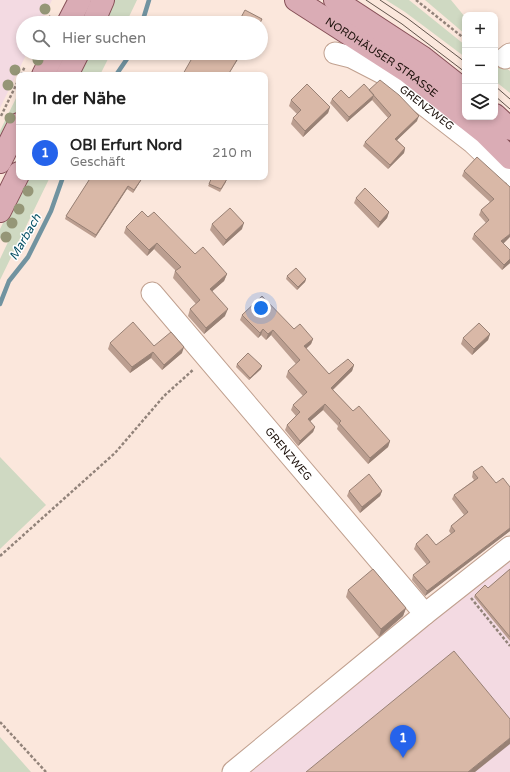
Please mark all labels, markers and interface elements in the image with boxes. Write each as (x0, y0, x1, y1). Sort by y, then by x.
map controls (462, 12, 498, 120)
button: + (462, 12, 498, 48)
street label: NORDHÄUSER STRASSE (323, 14, 440, 100)
search box (16, 16, 268, 60)
icon: search (30, 27, 52, 49)
text: Hier suchen (62, 29, 146, 47)
button: − (462, 48, 498, 84)
street label: GRENZWEG (397, 82, 457, 133)
button: layers (462, 84, 498, 120)
text: In der Nähe (32, 88, 126, 109)
text: OBI Erfurt Nord (70, 136, 182, 154)
text: 1 (41, 145, 49, 161)
text: 210 m (212, 145, 252, 161)
text: Geschäft (70, 154, 125, 170)
water label: Marbach (6, 211, 44, 263)
your location (251, 298, 271, 318)
street label: GRENZWEG (263, 425, 315, 483)
pin: 1 (390, 725, 416, 758)

